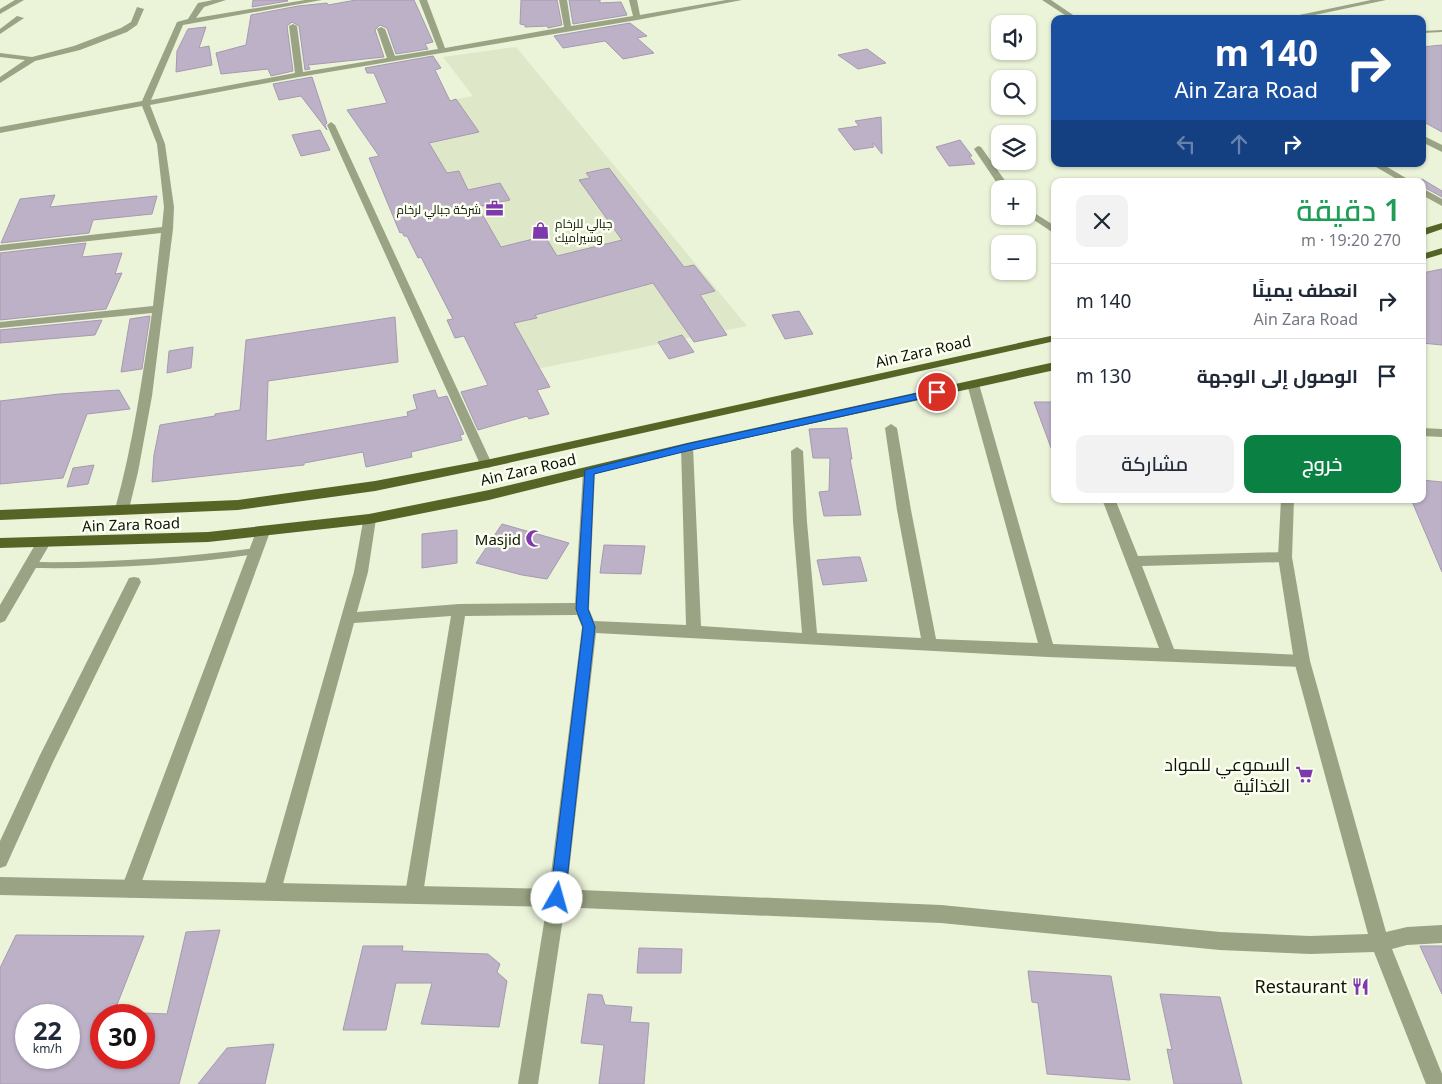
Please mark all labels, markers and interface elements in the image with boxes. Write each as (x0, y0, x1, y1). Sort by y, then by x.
map controls (991, 15, 1036, 280)
button: sound (991, 15, 1036, 60)
text: 140 m (1215, 29, 1318, 76)
icon: right (1336, 35, 1401, 100)
button: search (991, 70, 1036, 115)
text: Ain Zara Road (1174, 74, 1318, 104)
button: layers (991, 125, 1036, 170)
icon: left (1172, 130, 1200, 158)
icon: ahead (1225, 130, 1253, 158)
icon: right (1278, 130, 1306, 158)
button: + (991, 180, 1036, 225)
text: 1 دقيقة (1296, 189, 1401, 230)
button: close (1076, 195, 1128, 247)
office icon: شركة جبالي لرخام (485, 199, 505, 219)
place label: شركة جبالي لرخام (396, 201, 481, 220)
place label: جبالي للرخام وسيراميك (555, 215, 612, 246)
shop icon: جبالي للرخام وسيراميك (531, 220, 551, 240)
text: 270 m · 19:20 (1301, 229, 1401, 251)
button: − (991, 235, 1036, 280)
text: انعطف يمينًا (1252, 277, 1358, 303)
icon: right (1373, 287, 1401, 315)
text: 140 m (1076, 288, 1131, 314)
text: Ain Zara Road (1254, 308, 1358, 330)
street label: Ain Zara Road (873, 330, 973, 372)
icon: arrive (1373, 362, 1401, 390)
text: 130 m (1076, 363, 1131, 389)
text: الوصول إلى الوجهة (1197, 363, 1358, 389)
pin (916, 371, 958, 413)
icon: arrive (923, 378, 951, 406)
button: مشاركة (1076, 435, 1234, 493)
button: خروج (1244, 435, 1401, 493)
street label: Ain Zara Road (478, 448, 578, 490)
street label: Ain Zara Road (82, 512, 180, 536)
place label: Masjid (475, 529, 521, 549)
mosque icon: Masjid (525, 529, 545, 549)
place label: السموعي للمواد الغذائية (1164, 752, 1290, 797)
supermarket icon: السموعي للمواد الغذائية (1294, 764, 1314, 784)
position arrow (530, 871, 582, 923)
place label: Restaurant (1255, 974, 1348, 998)
restaurant icon: Restaurant (1351, 976, 1371, 996)
speed limit sign: 30 (90, 1004, 155, 1069)
text: 22 (33, 1013, 62, 1047)
text: km/h (33, 1040, 62, 1057)

